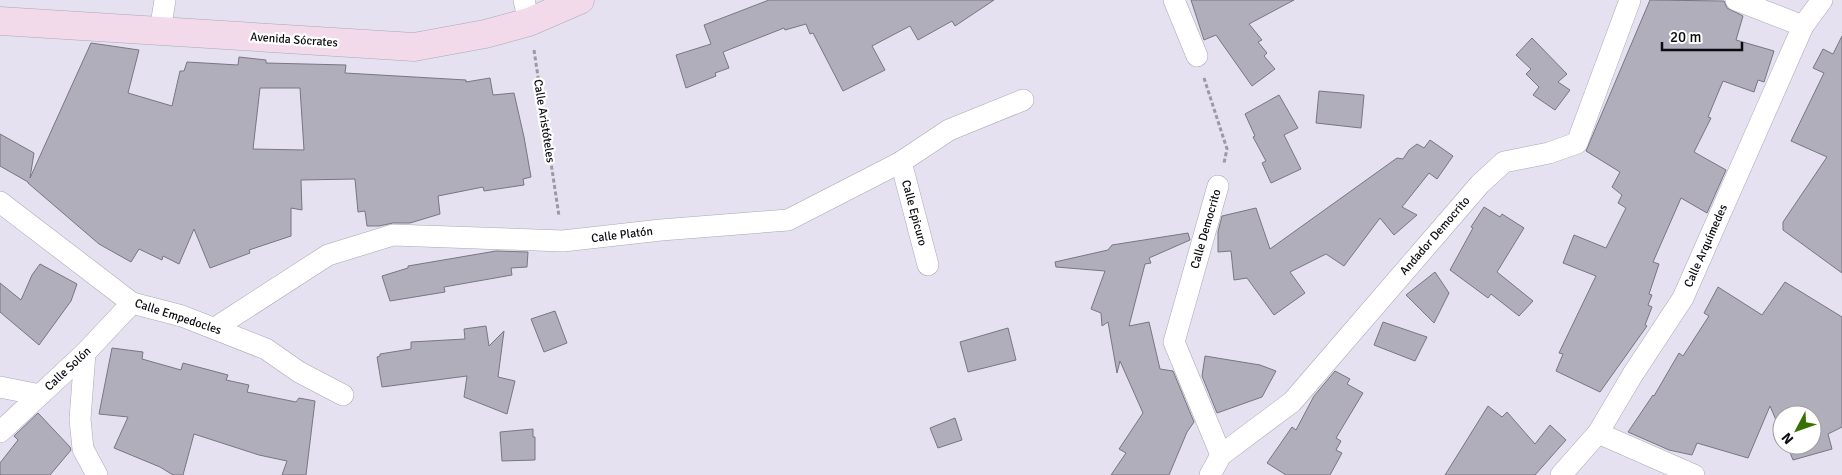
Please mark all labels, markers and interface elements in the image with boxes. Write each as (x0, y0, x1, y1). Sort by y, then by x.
scale bar (1662, 20, 1742, 52)
text: 20 m (1670, 28, 1701, 46)
street label: Avenida Sócrates (250, 29, 338, 51)
street label: Calle Aristóteles (530, 78, 558, 164)
street label: Calle Epicuro (898, 178, 930, 248)
street label: Calle Democrito (1187, 187, 1225, 271)
street label: Andador Democrito (1397, 194, 1473, 278)
street label: Calle Arquímedes (1681, 202, 1731, 290)
street label: Calle Platón (590, 224, 654, 246)
street label: Calle Empedocles (133, 296, 223, 338)
street label: Calle Solón (42, 344, 94, 394)
north arrow (1772, 405, 1822, 455)
text: N (1778, 429, 1797, 447)

